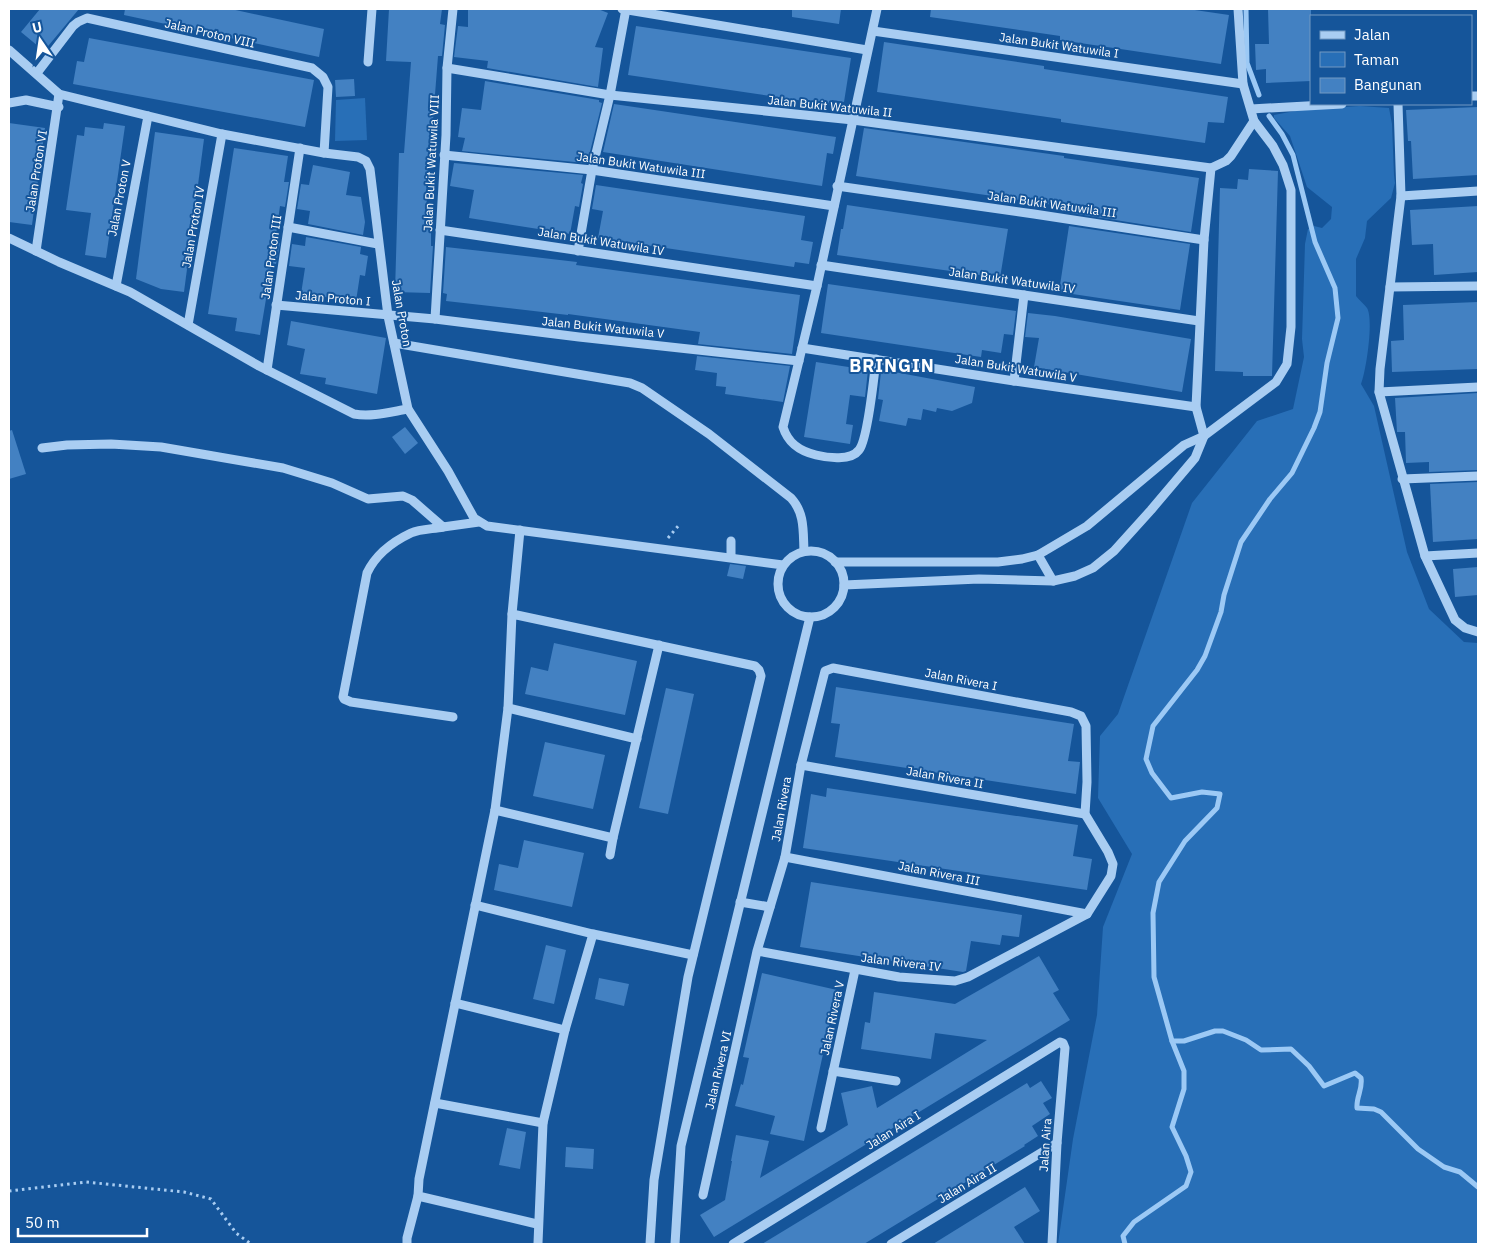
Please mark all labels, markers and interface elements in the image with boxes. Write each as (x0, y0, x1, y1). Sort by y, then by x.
north arrow (15, 15, 65, 65)
street label: Jalan Proton VIII (163, 15, 257, 51)
legend (1310, 15, 1472, 105)
text: U (30, 17, 44, 37)
text: Jalan (1354, 25, 1390, 44)
street label: Jalan Bukit Watuwila I (998, 29, 1120, 61)
text: Taman (1354, 50, 1399, 69)
text: Bangunan (1354, 75, 1422, 94)
street label: Jalan Bukit Watuwila II (767, 92, 893, 120)
street label: Jalan Bukit Watuwila VIII (420, 94, 442, 232)
street label: Jalan Proton VI (22, 129, 50, 213)
street label: Jalan Bukit Watuwila III (576, 149, 707, 182)
street label: Jalan Proton V (104, 158, 134, 238)
street label: Jalan Proton IV (178, 184, 208, 269)
street label: Jalan Bukit Watuwila III (987, 188, 1118, 221)
street label: Jalan Proton III (258, 214, 284, 300)
street label: Jalan Bukit Watuwila IV (537, 224, 666, 259)
street label: Jalan Bukit Watuwila IV (948, 264, 1077, 296)
street label: Jalan Proton (389, 278, 415, 348)
street label: Jalan Proton I (295, 287, 371, 309)
street label: Jalan Bukit Watuwila V (541, 313, 666, 341)
street label: Jalan Bukit Watuwila V (954, 351, 1079, 385)
district label: BRINGIN (849, 354, 935, 377)
street label: Jalan Rivera I (924, 665, 999, 693)
street label: Jalan Rivera II (905, 763, 985, 791)
street label: Jalan Rivera (768, 775, 794, 843)
street label: Jalan Rivera III (897, 858, 981, 888)
street label: Jalan Rivera IV (860, 950, 943, 974)
street label: Jalan Rivera V (817, 979, 847, 1057)
street label: Jalan Rivera VI (702, 1029, 734, 1111)
street label: Jalan Aira I (863, 1107, 923, 1153)
street label: Jalan Aira (1036, 1117, 1054, 1172)
street label: Jalan Aira II (935, 1160, 999, 1206)
scale bar (18, 1206, 146, 1238)
text: 50 m (25, 1213, 60, 1232)

